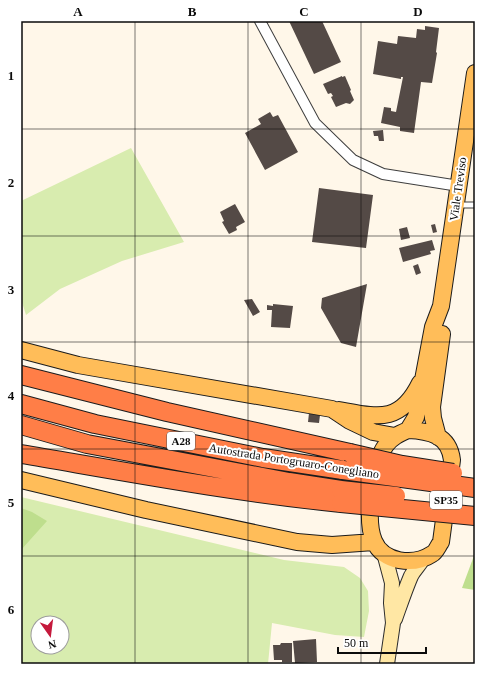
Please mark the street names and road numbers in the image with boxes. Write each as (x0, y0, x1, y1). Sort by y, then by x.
street label: Viale Treviso (447, 156, 469, 222)
road number: A28 (167, 432, 195, 450)
street label: Autostrada Portogruaro-Conegliano (208, 441, 380, 481)
road number: SP35 (430, 491, 462, 509)

